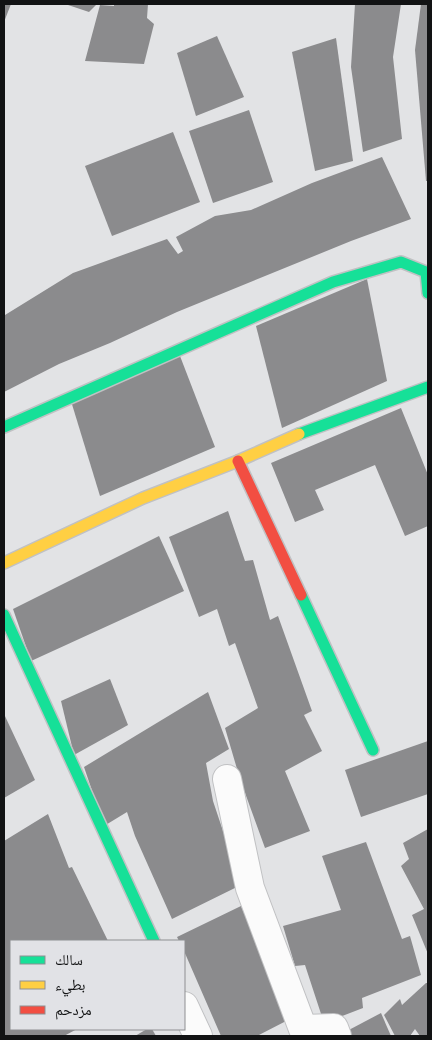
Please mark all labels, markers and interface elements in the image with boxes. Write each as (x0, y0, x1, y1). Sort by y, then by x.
legend (10, 940, 185, 1030)
text: سالك (55, 950, 83, 969)
text: بطيء (55, 975, 85, 997)
text: مزدحم (55, 1000, 92, 1020)

